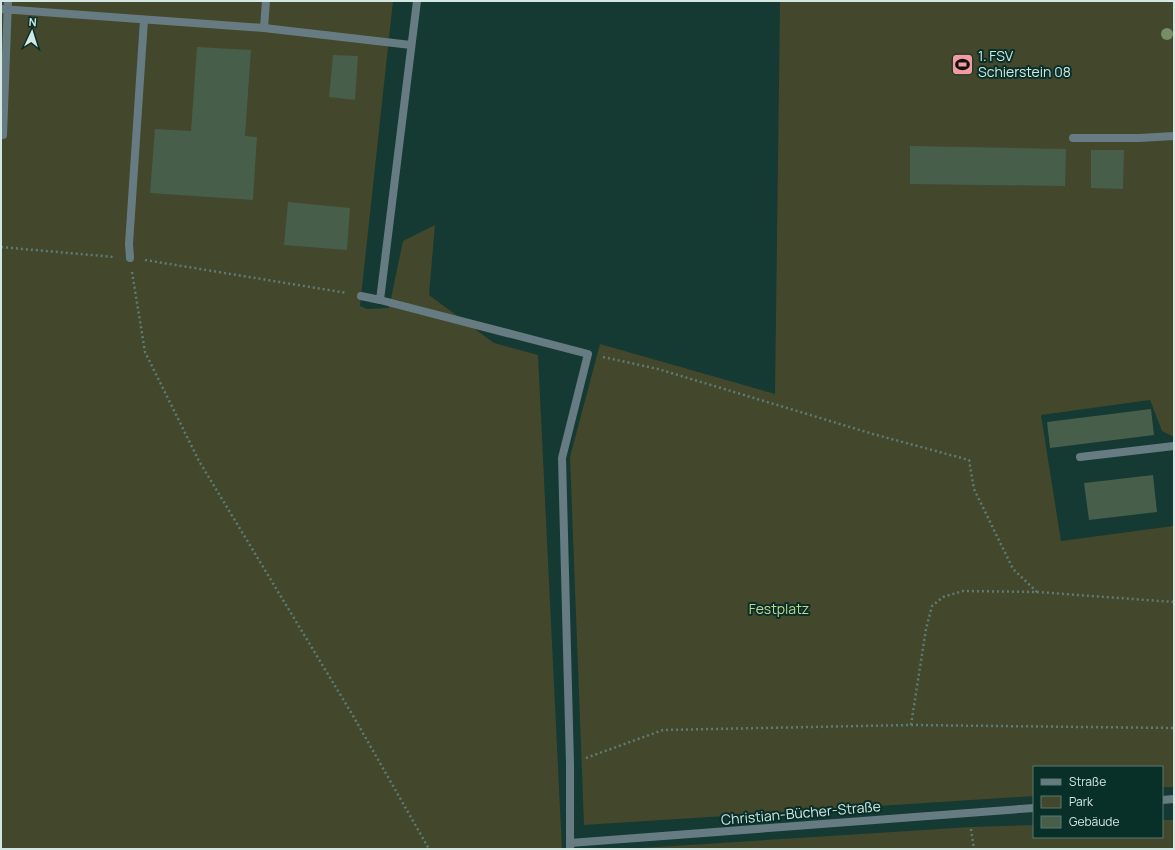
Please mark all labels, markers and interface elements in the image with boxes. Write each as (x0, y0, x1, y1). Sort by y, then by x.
north arrow (12, 12, 52, 52)
text: N (28, 14, 37, 29)
place label: 1. FSV Schierstein 08 (978, 46, 1071, 81)
sports icon: 1. FSV Schierstein 08 (950, 51, 976, 77)
park label: Festplatz (749, 599, 809, 618)
legend (1033, 766, 1163, 838)
text: Straße (1069, 773, 1106, 790)
text: Park (1069, 793, 1094, 810)
street label: Christian-Bücher-Straße (720, 796, 882, 829)
text: Gebäude (1069, 813, 1120, 830)

